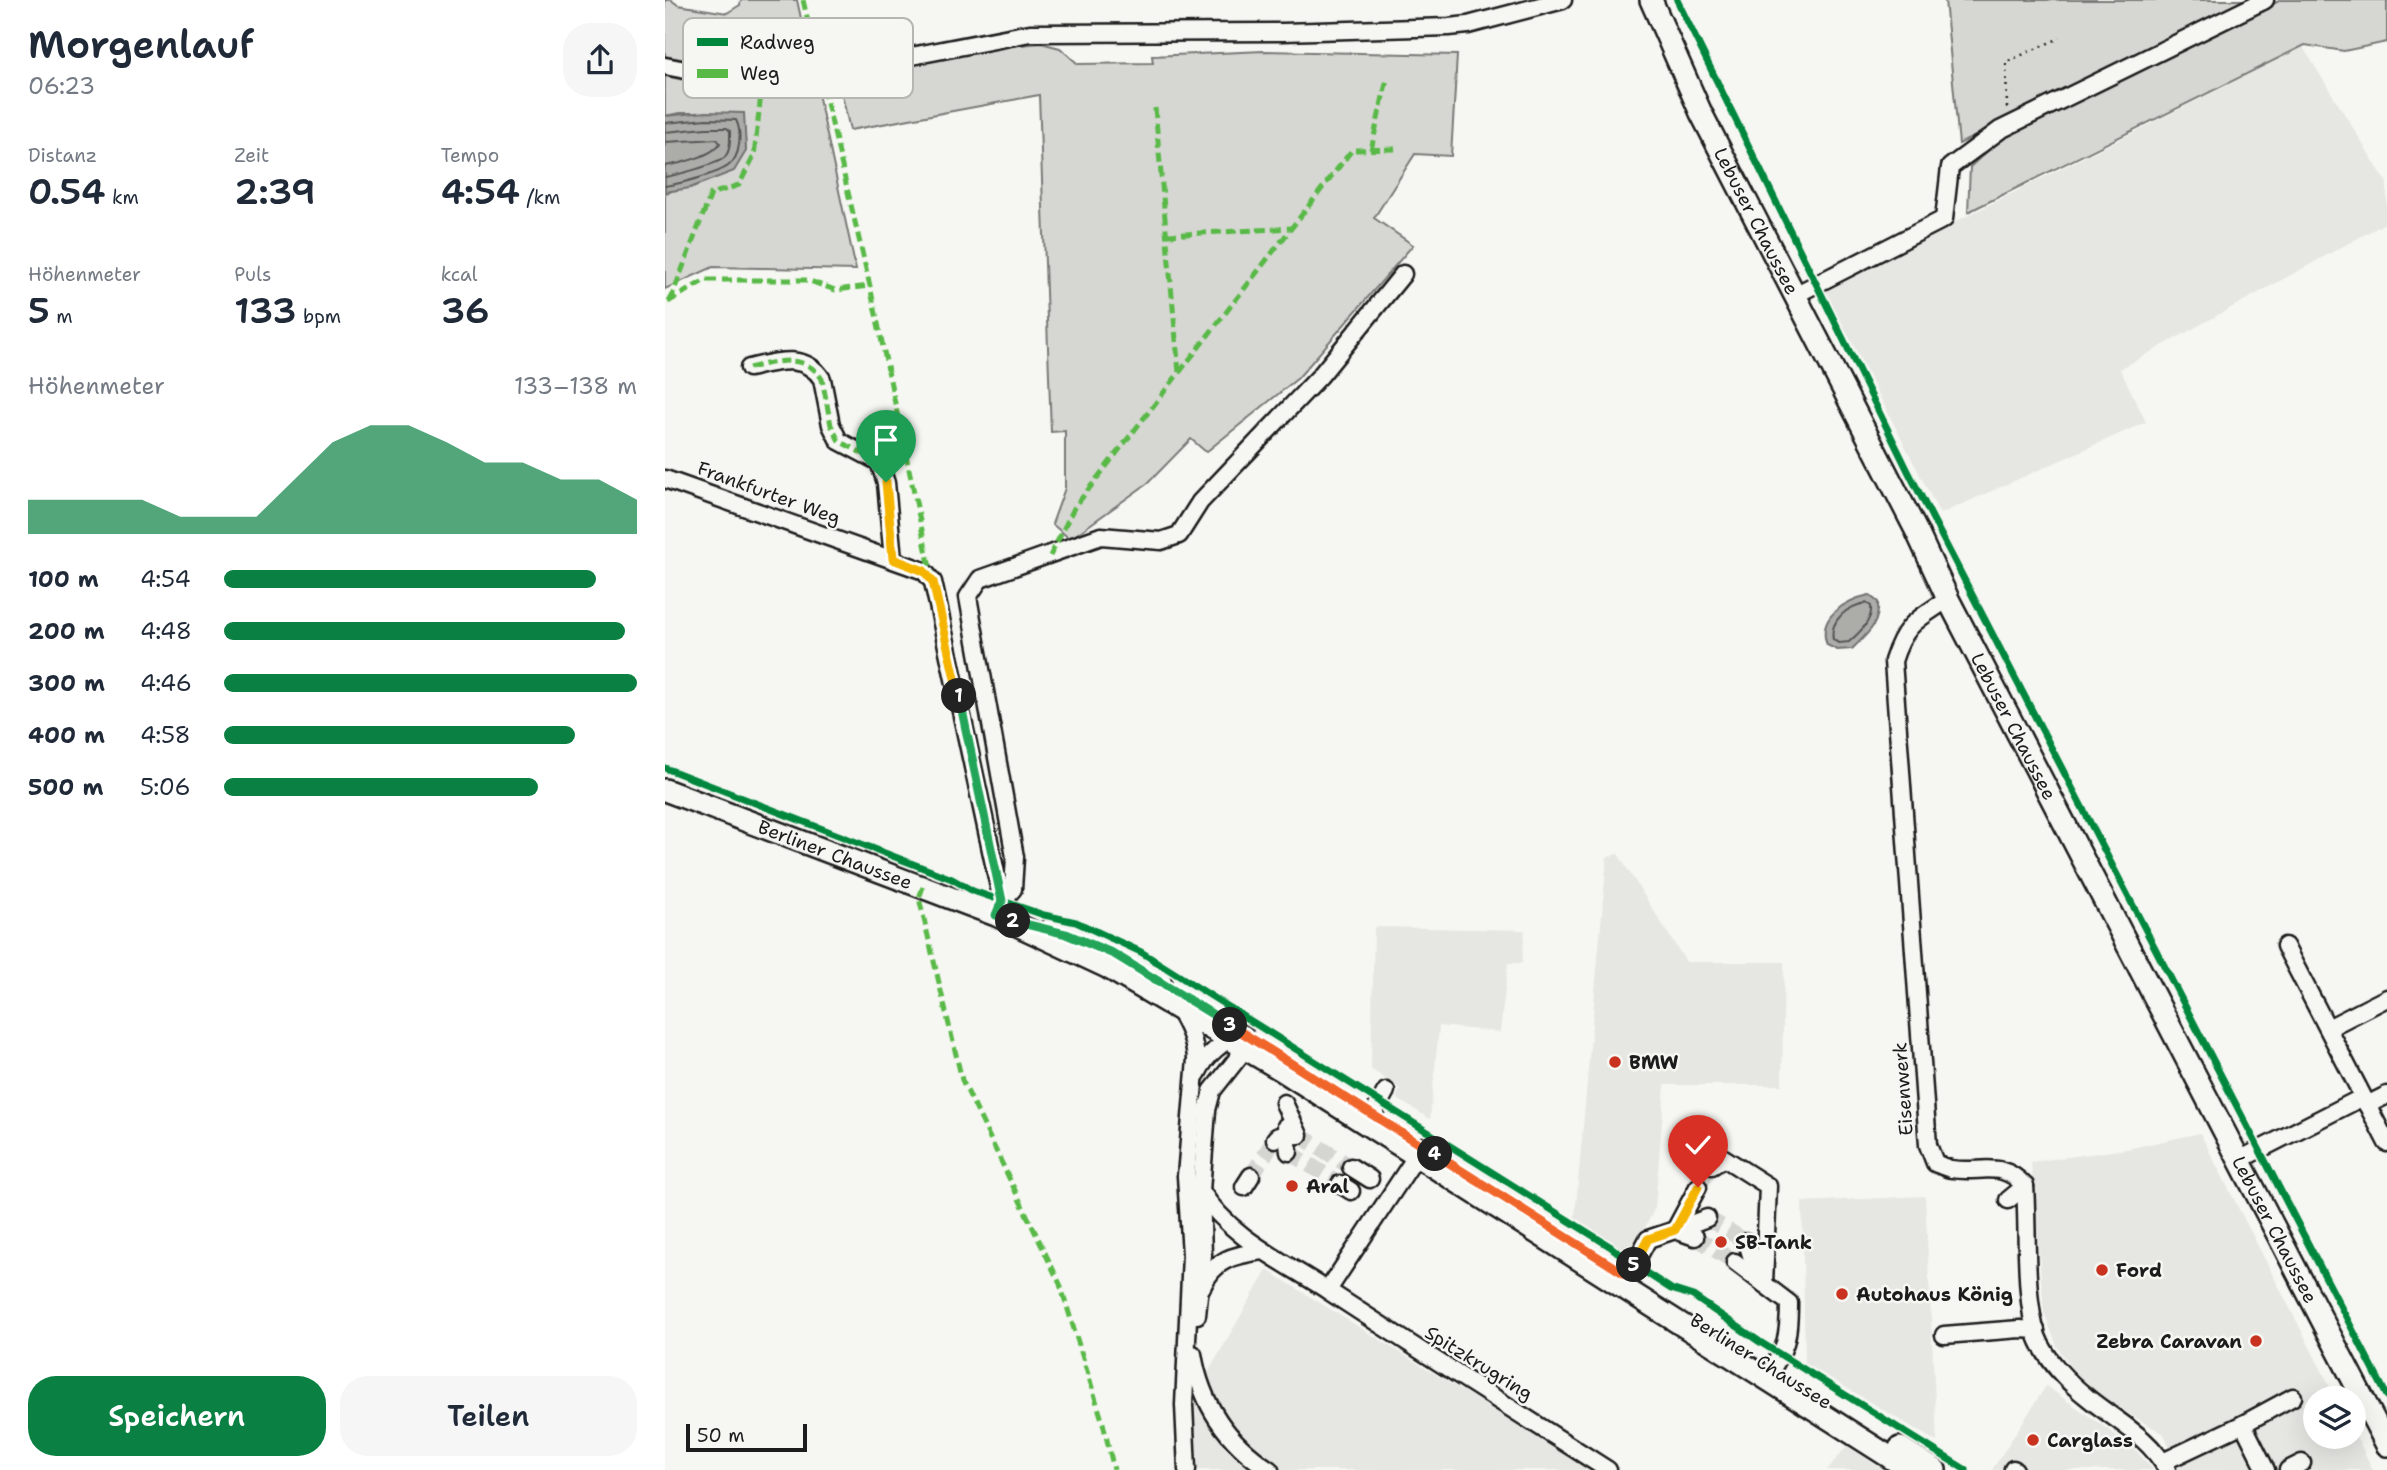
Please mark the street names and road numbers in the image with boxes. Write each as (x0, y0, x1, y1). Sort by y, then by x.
street label: Lebuser Chaussee (1708, 143, 1805, 299)
street label: Frankfurter Weg (694, 455, 844, 531)
street label: Lebuser Chaussee (1965, 648, 2062, 804)
street label: Berliner Chaussee (755, 814, 916, 895)
street label: Eisenwerk (1887, 1041, 1919, 1137)
street label: Lebuser Chaussee (2227, 1152, 2324, 1307)
street label: Berliner Chaussee (1685, 1307, 1837, 1415)
street label: Spitzkrugring (1420, 1320, 1538, 1406)

